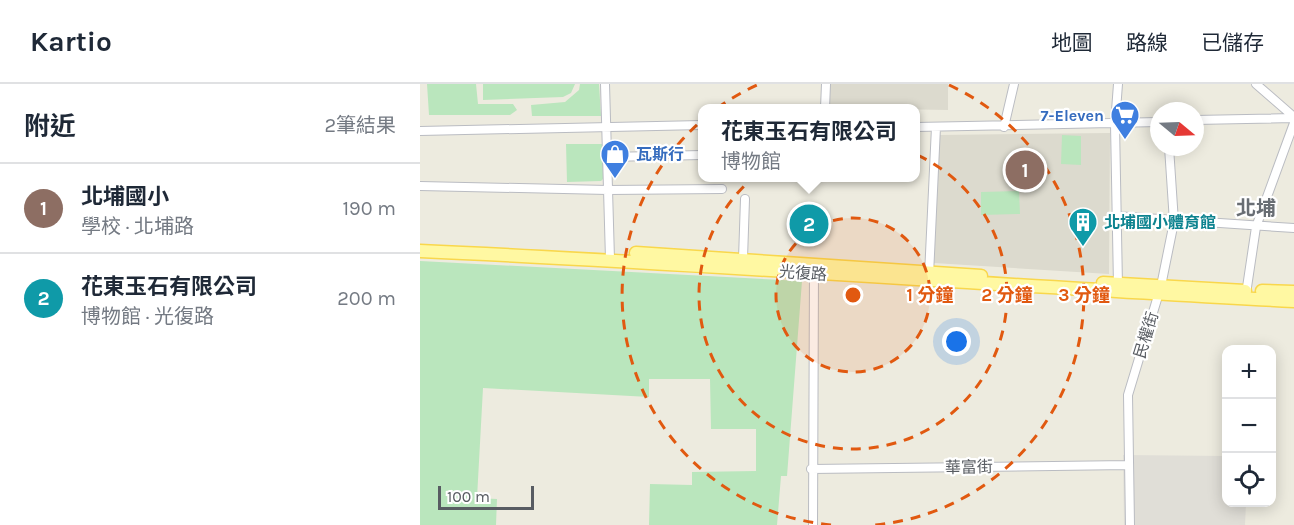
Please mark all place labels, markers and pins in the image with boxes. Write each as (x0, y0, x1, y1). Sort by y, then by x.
supermarket icon: 7-Eleven (1109, 99, 1141, 141)
place label: 7-Eleven (1041, 106, 1104, 125)
shop icon: 瓦斯行 (599, 138, 631, 180)
place label: 瓦斯行 (636, 145, 684, 164)
pin: 1 (1006, 148, 1044, 193)
pin: 2 (790, 202, 828, 246)
building icon: 北埔國小體育館 (1067, 206, 1099, 248)
place label: 北埔國小體育館 (1104, 213, 1216, 232)
centre of rings (843, 285, 863, 305)

